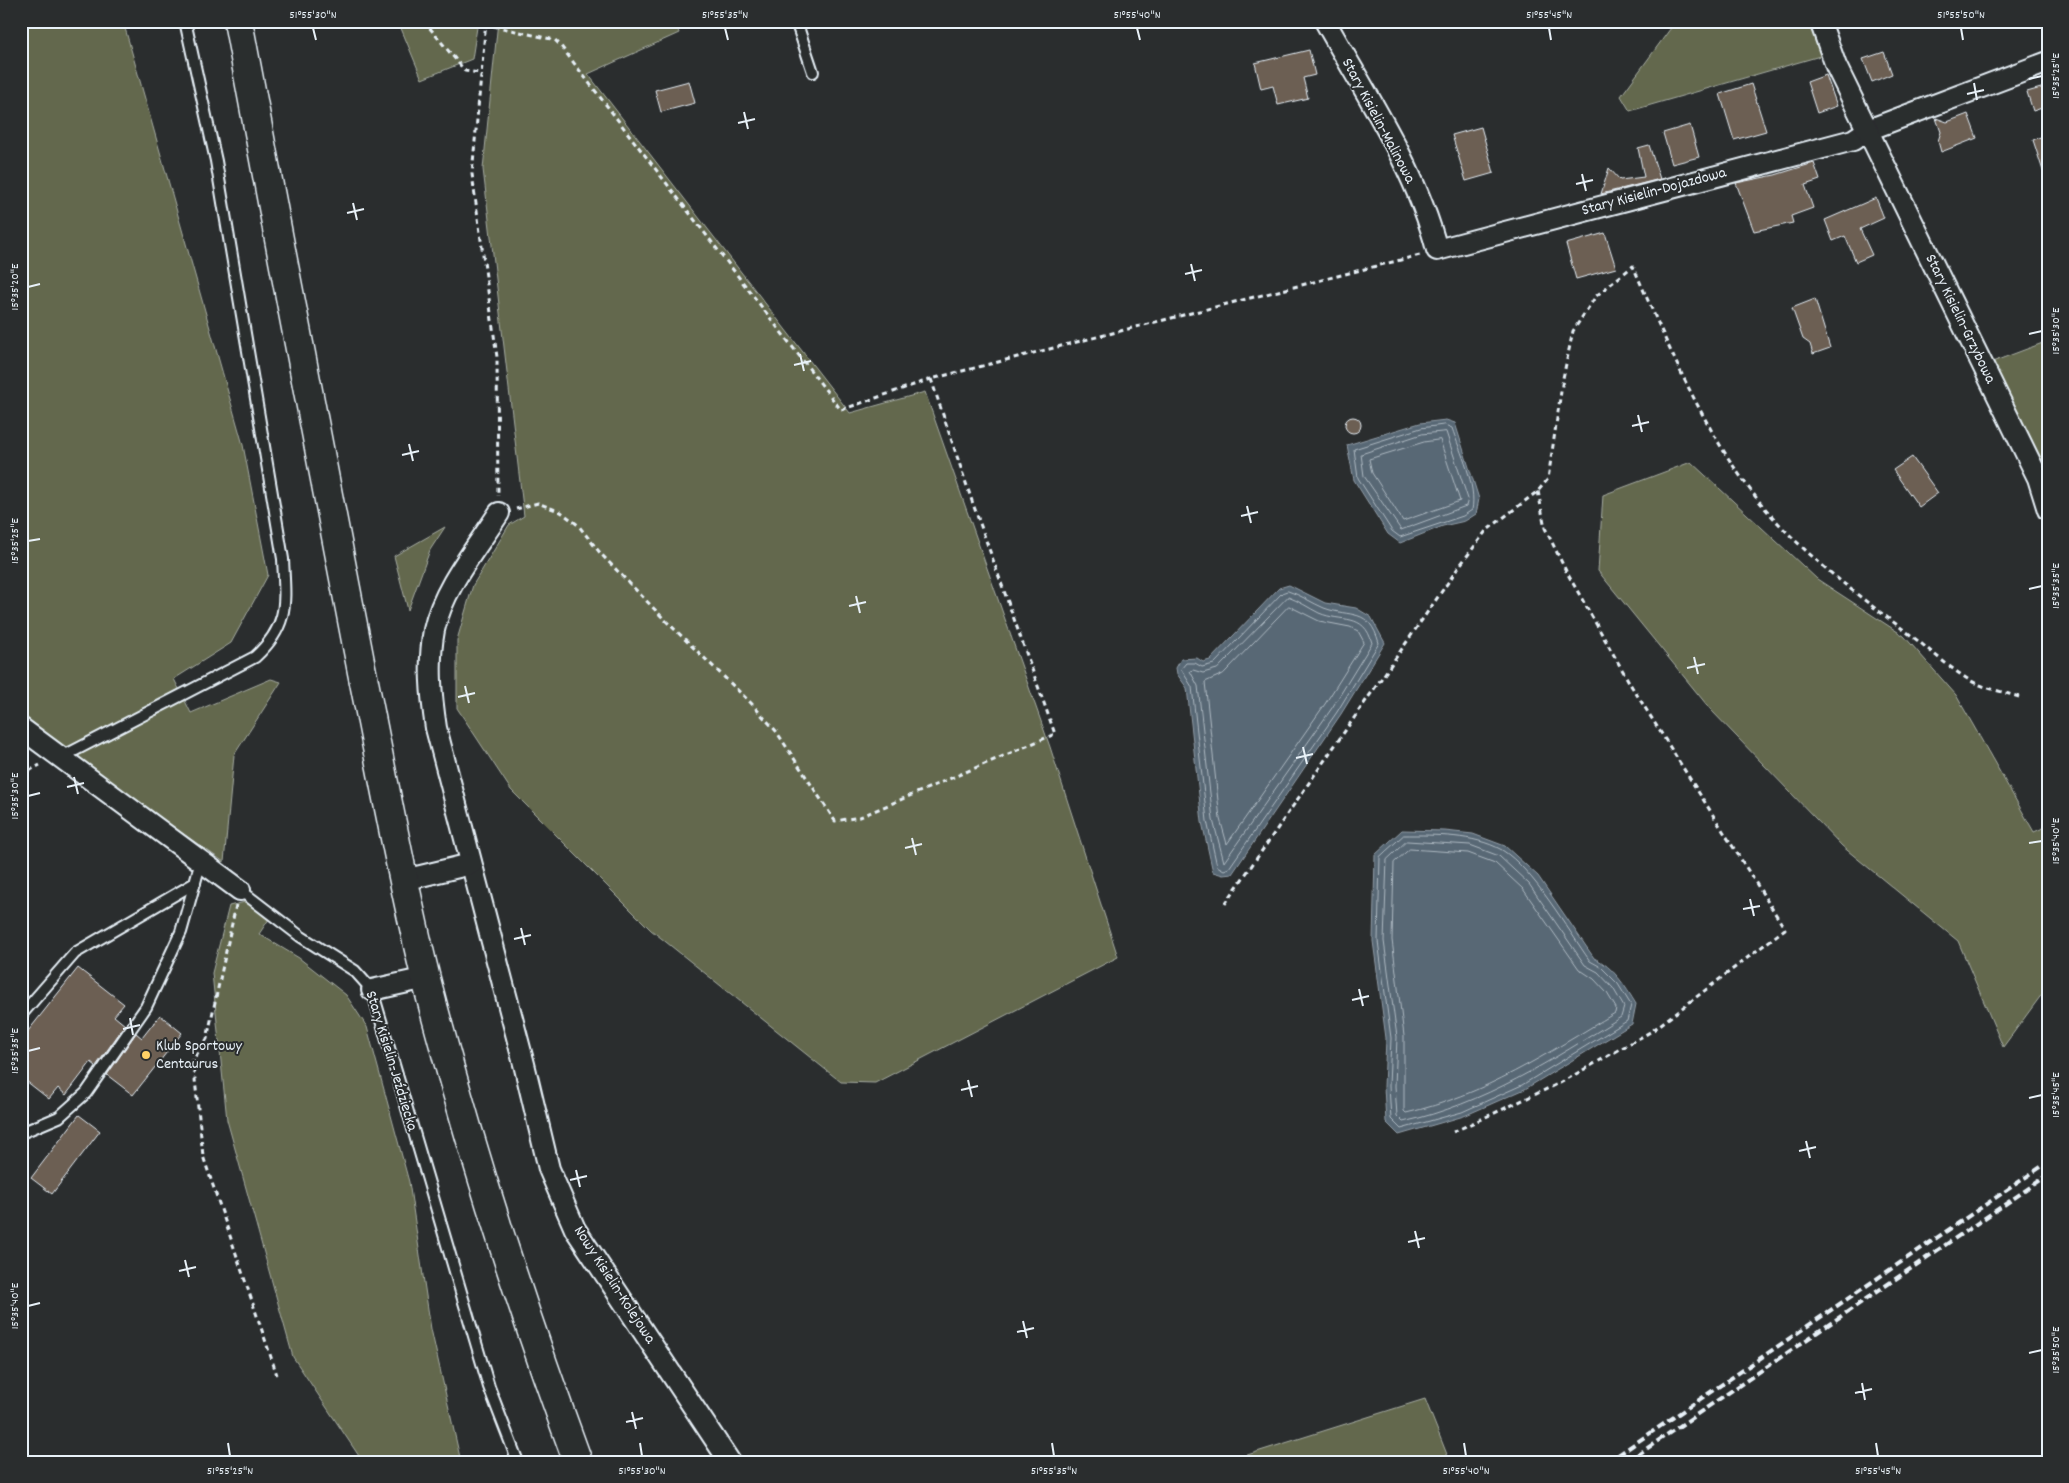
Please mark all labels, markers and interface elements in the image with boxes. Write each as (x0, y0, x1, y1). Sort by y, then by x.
text: 51°55'30"N (289, 7, 337, 24)
text: 51°55'35"N (702, 7, 748, 24)
text: 51°55'40"N (1113, 7, 1161, 24)
text: 51°55'45"N (1526, 7, 1572, 24)
text: 51°55'50"N (1937, 7, 1985, 24)
text: 15°35'25"E (2048, 53, 2065, 99)
street label: Stary Kisielin-Malinowa (1335, 54, 1421, 188)
street label: Stary Kisielin-Dojazdowa (1579, 162, 1729, 222)
street label: Stary Kisielin-Grzybowa (1919, 250, 2002, 388)
text: 15°35'20"E (7, 263, 24, 310)
text: 15°35'30"E (2048, 307, 2065, 354)
text: 15°35'25"E (7, 518, 24, 564)
text: 15°35'35"E (2048, 563, 2065, 609)
text: 15°35'30"E (7, 772, 24, 819)
text: 15°35'40"E (2048, 817, 2065, 864)
street label: Stary Kisielin-Jeździecka (359, 988, 423, 1134)
text: 15°35'35"E (7, 1028, 24, 1074)
place label: Klub Sportowy Centaurus (156, 1035, 243, 1076)
marker: Klub Sportowy Centaurus (140, 1049, 152, 1061)
text: 15°35'45"E (2048, 1072, 2065, 1118)
street label: Nowy Kisielin-Kolejowa (567, 1221, 661, 1349)
text: 15°35'40"E (7, 1282, 24, 1329)
text: 15°35'50"E (2048, 1326, 2065, 1374)
text: 51°55'25"N (207, 1463, 253, 1480)
text: 51°55'30"N (618, 1463, 666, 1480)
text: 51°55'35"N (1031, 1463, 1077, 1480)
text: 51°55'40"N (1442, 1463, 1490, 1480)
text: 51°55'45"N (1855, 1463, 1901, 1480)

